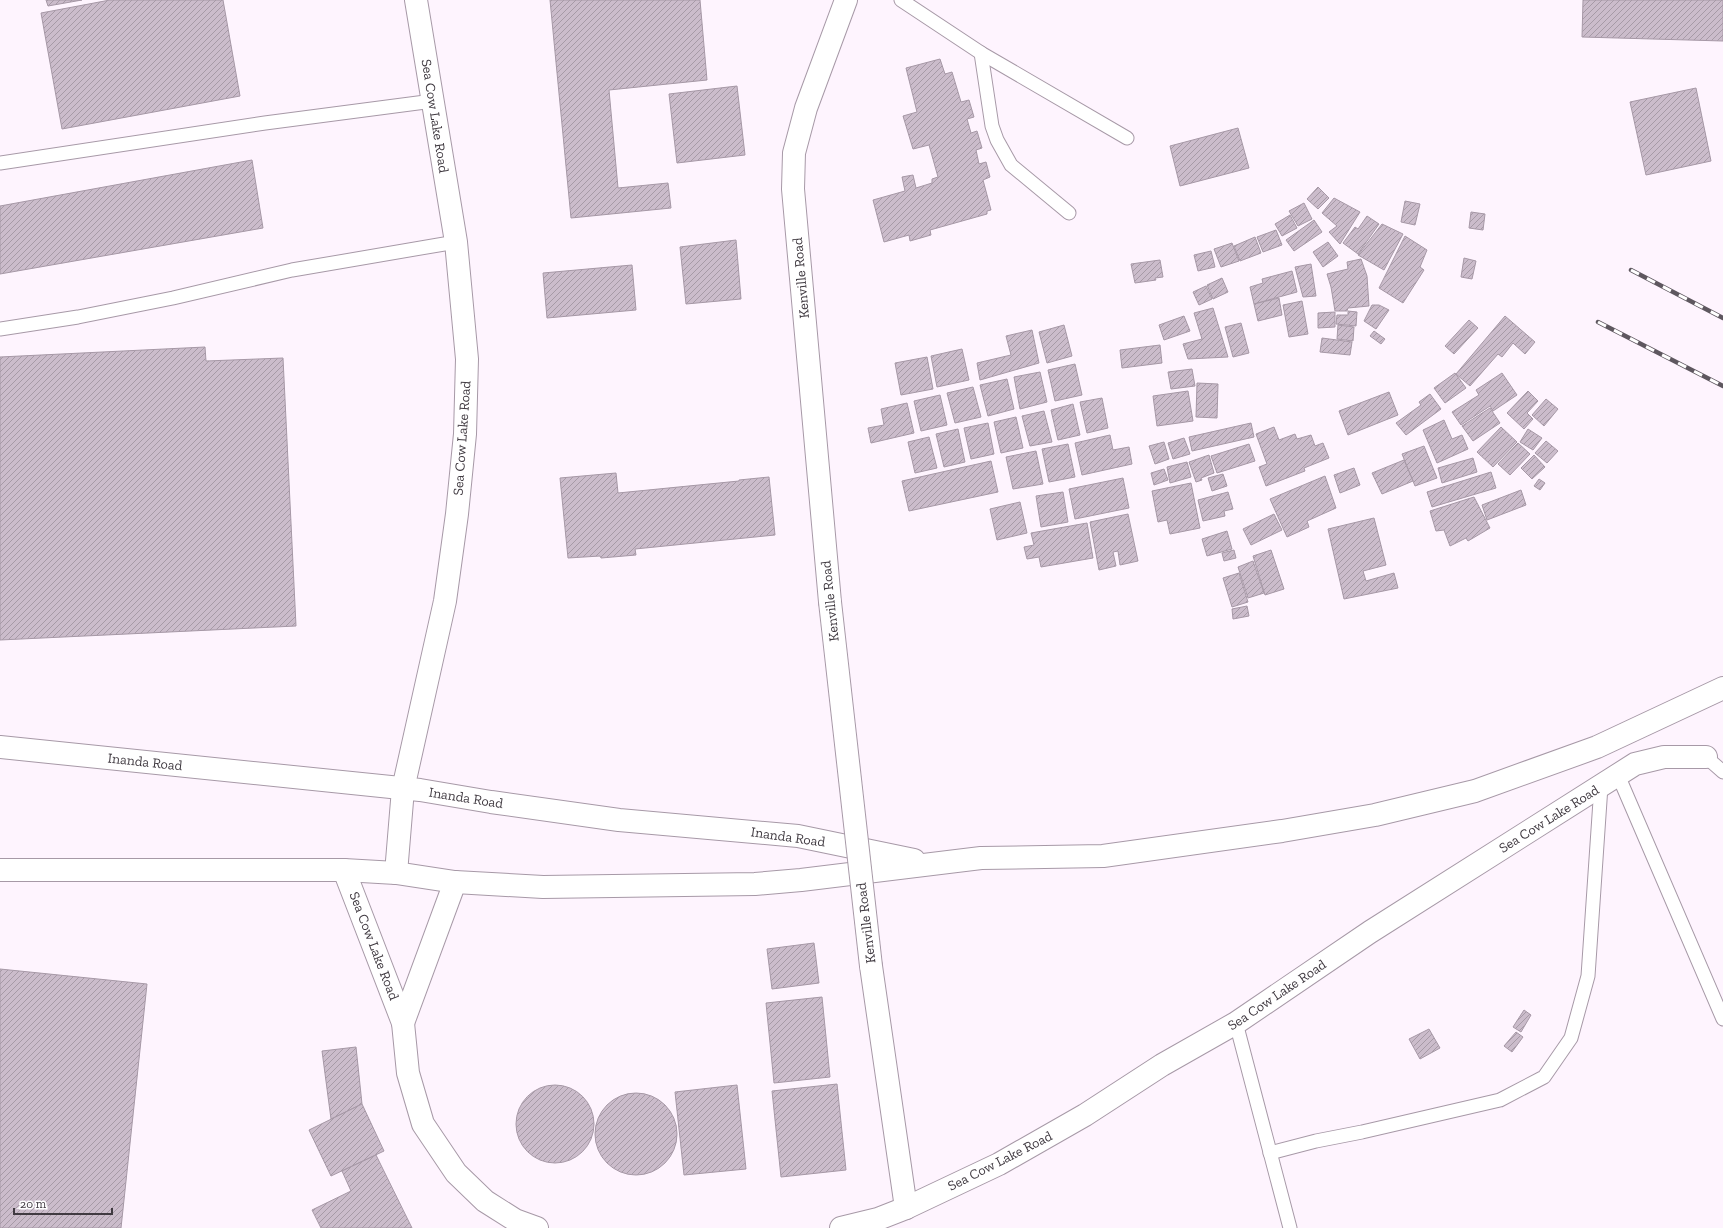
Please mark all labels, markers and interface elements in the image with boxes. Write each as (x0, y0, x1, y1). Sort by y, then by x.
street label: Sea Cow Lake Road (418, 58, 452, 174)
street label: Kenville Road (789, 236, 813, 319)
street label: Sea Cow Lake Road (450, 380, 475, 496)
street label: Kenville Road (817, 559, 843, 642)
street label: Inanda Road (107, 750, 184, 774)
street label: Sea Cow Lake Road (1496, 781, 1603, 857)
street label: Inanda Road (428, 784, 505, 812)
street label: Inanda Road (750, 823, 827, 851)
street label: Kenville Road (853, 881, 879, 964)
street label: Sea Cow Lake Road (345, 889, 403, 1003)
street label: Sea Cow Lake Road (1225, 956, 1330, 1034)
street label: Sea Cow Lake Road (945, 1127, 1055, 1195)
scale bar (14, 1190, 112, 1216)
text: 20 m (20, 1197, 47, 1211)

